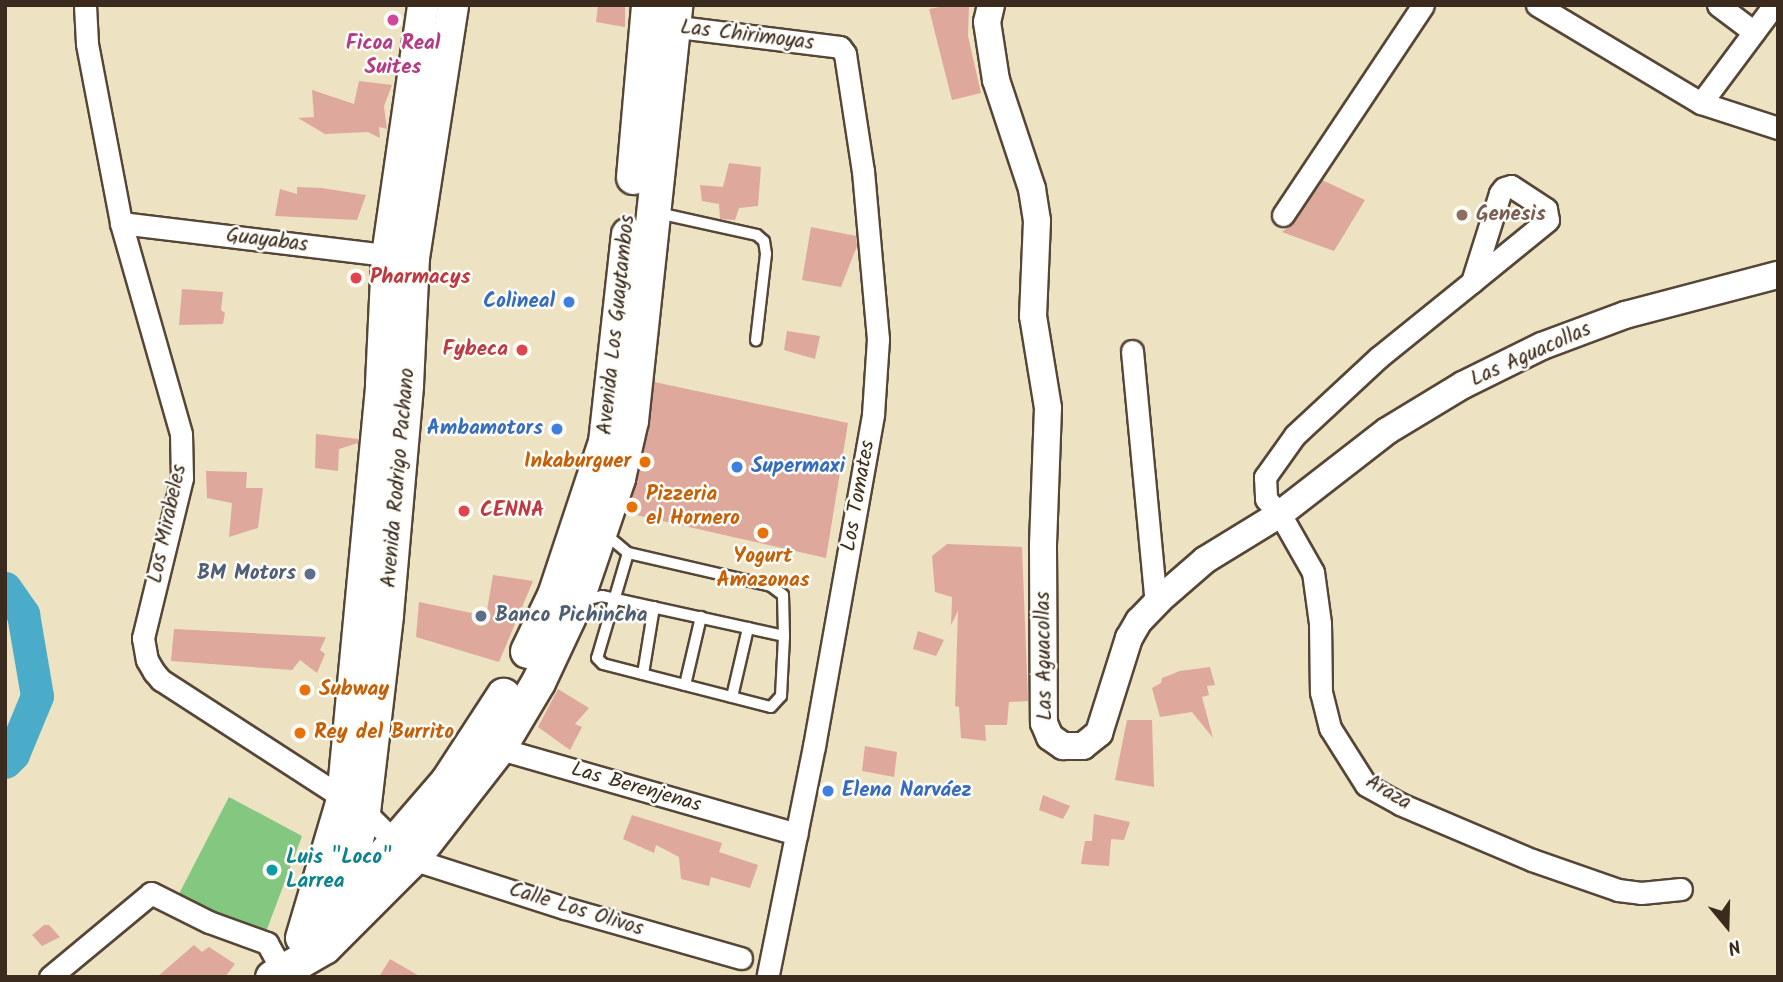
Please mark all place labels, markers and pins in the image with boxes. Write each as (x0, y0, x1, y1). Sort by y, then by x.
marker: Ficoa Real Suites (385, 12, 401, 28)
place label: Ficoa Real Suites (346, 31, 440, 81)
place label: Genesis (1476, 202, 1546, 228)
marker: Genesis (1454, 207, 1470, 223)
place label: Pharmacys (370, 265, 471, 291)
marker: Pharmacys (348, 270, 364, 286)
place label: Colineal (483, 289, 555, 315)
marker: Colineal (561, 294, 577, 310)
place label: Fybeca (443, 337, 508, 363)
marker: Fybeca (514, 342, 530, 358)
place label: Ambamotors (427, 416, 543, 442)
marker: Ambamotors (549, 421, 565, 437)
place label: Inkaburguer (524, 449, 631, 475)
marker: Inkaburguer (637, 454, 653, 470)
place label: Supermaxi (751, 454, 845, 480)
marker: Supermaxi (729, 459, 745, 475)
place label: Pizzeria el Hornero (646, 482, 740, 532)
place label: CENNA (480, 498, 544, 524)
marker: Pizzeria el Hornero (624, 499, 640, 515)
marker: CENNA (454, 501, 474, 521)
marker: Yogurt Amazonas (755, 525, 771, 541)
place label: Yogurt Amazonas (717, 544, 809, 594)
place label: BM Motors (197, 561, 296, 587)
marker: BM Motors (302, 566, 318, 582)
place label: Banco Pichincha (495, 603, 647, 629)
marker: Banco Pichincha (473, 608, 489, 624)
place label: Subway (319, 677, 389, 703)
marker: Subway (297, 682, 313, 698)
place label: Rey del Burrito (314, 720, 454, 746)
marker: Rey del Burrito (292, 725, 308, 741)
place label: Elena Narváez (842, 778, 971, 804)
marker: Elena Narváez (820, 783, 836, 799)
place label: Luis "Loco" Larrea (286, 845, 392, 895)
marker: Luis "Loco" Larrea (264, 862, 280, 878)

